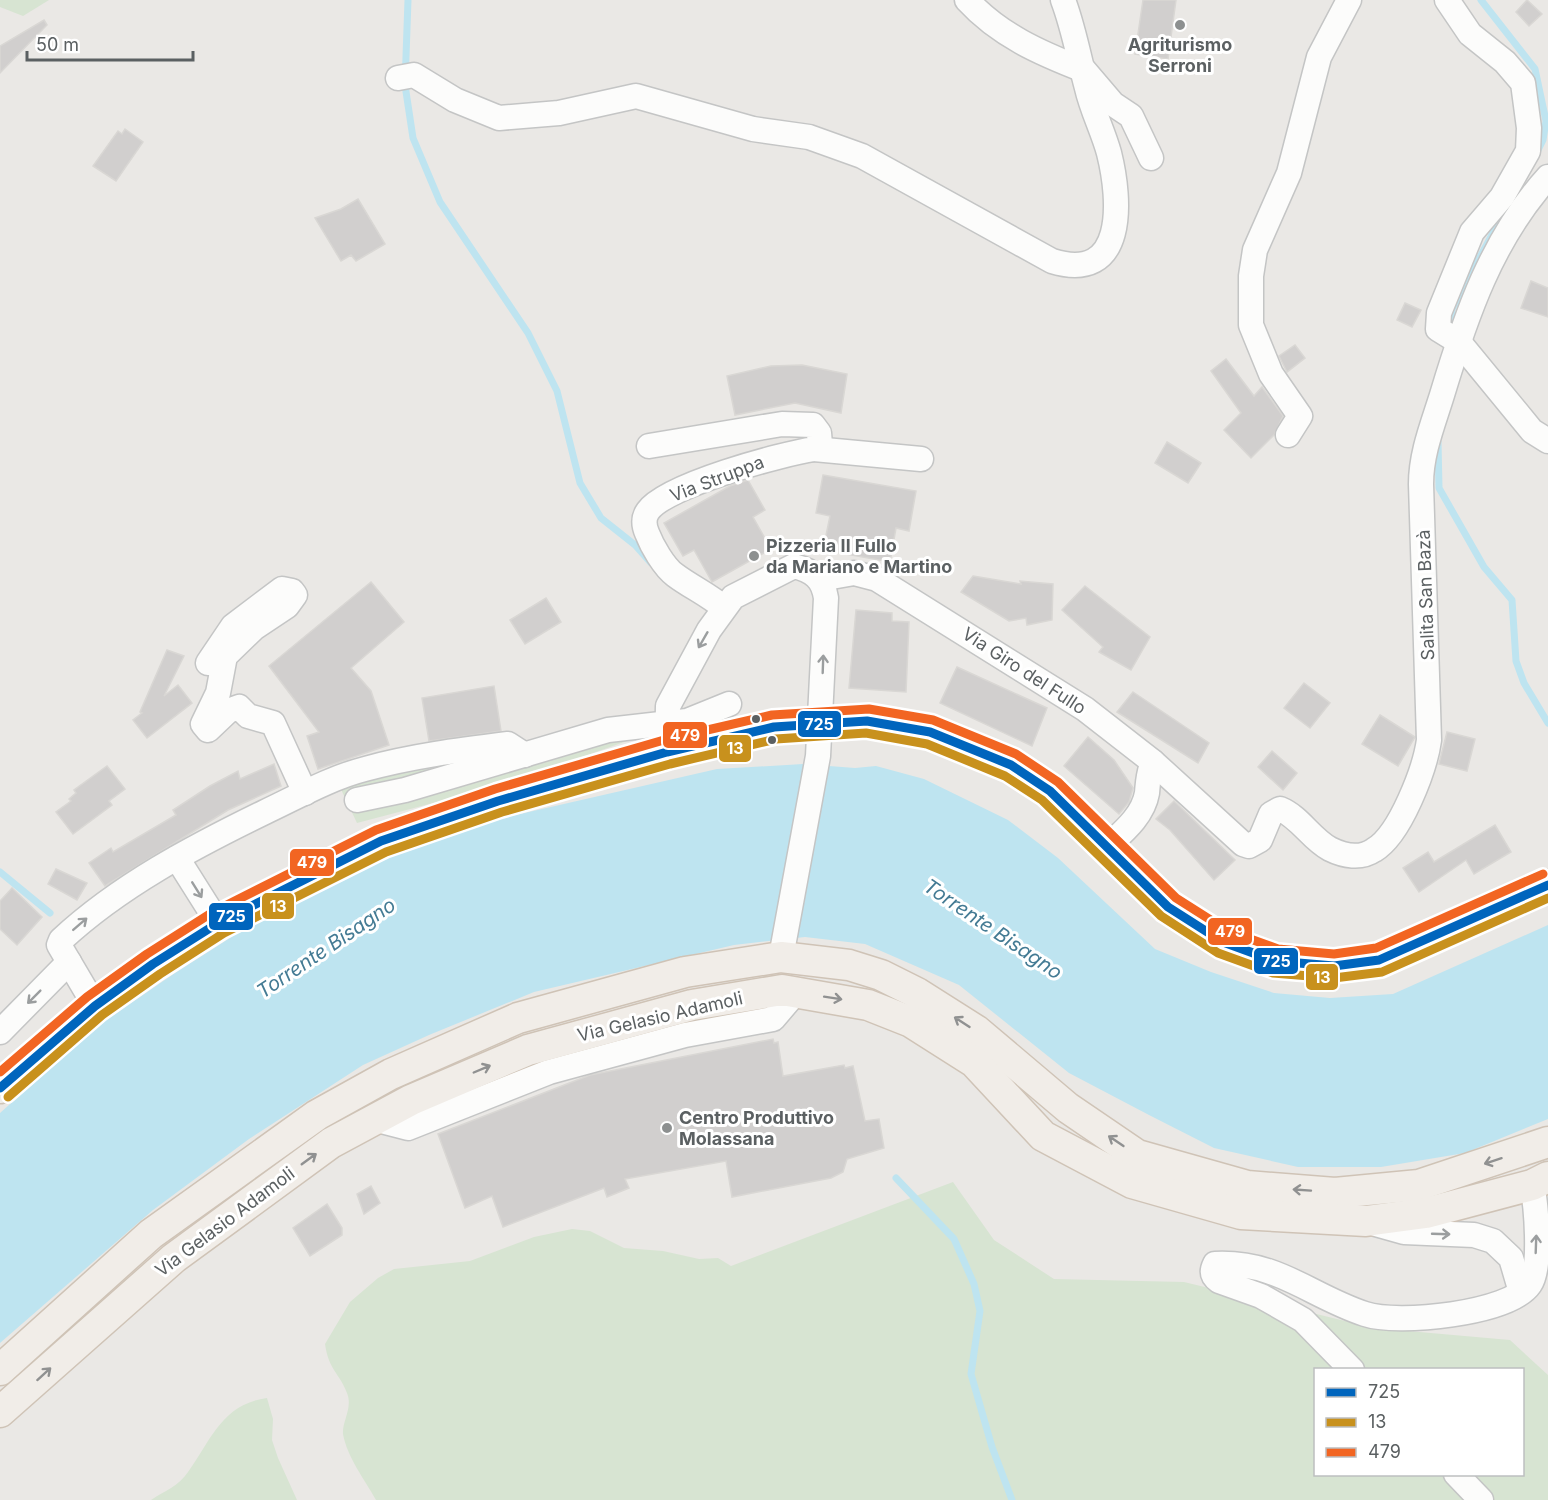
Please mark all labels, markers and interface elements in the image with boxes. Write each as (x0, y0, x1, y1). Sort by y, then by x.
marker: Agriturismo Serroni (1173, 18, 1187, 32)
scale bar (27, 24, 194, 62)
text: 50 m (36, 34, 79, 55)
place label: Agriturismo Serroni (1128, 34, 1232, 76)
street label: Via Struppa (667, 451, 767, 506)
street label: Salita San Bazà (1413, 529, 1438, 661)
place label: Pizzeria Il Fullo da Mariano e Martino (766, 535, 952, 577)
marker: Pizzeria Il Fullo da Mariano e Martino (747, 549, 761, 563)
street label: Via Giro del Fullo (959, 623, 1090, 718)
one-way arrow (697, 631, 709, 648)
one-way arrow (817, 655, 828, 675)
line badge: 725 (797, 710, 842, 738)
unlabelled marker (750, 713, 762, 725)
text: 725 (804, 714, 834, 734)
line badge: 479 (662, 721, 708, 749)
text: 479 (670, 725, 700, 745)
line badge: 13 (718, 734, 752, 763)
unlabelled marker (766, 734, 778, 746)
text: 13 (726, 738, 744, 758)
line badge: 479 (289, 848, 335, 877)
text: 479 (297, 852, 327, 872)
water label: Torrente Bisagno (919, 874, 1067, 984)
one-way arrow (191, 882, 204, 899)
line badge: 13 (261, 892, 295, 920)
water label: Torrente Bisagno (252, 893, 400, 1003)
text: 13 (269, 896, 287, 916)
line badge: 725 (208, 902, 254, 931)
text: 725 (216, 906, 246, 926)
one-way arrow (71, 917, 87, 931)
line badge: 479 (1207, 917, 1253, 946)
text: 479 (1215, 921, 1245, 941)
line badge: 725 (1253, 947, 1299, 975)
text: 725 (1261, 951, 1291, 971)
line badge: 13 (1305, 963, 1339, 991)
text: 13 (1313, 967, 1331, 987)
street label: Via Gelasio Adamoli (575, 987, 745, 1046)
one-way arrow (27, 990, 42, 1005)
one-way arrow (823, 992, 843, 1003)
one-way arrow (954, 1015, 971, 1027)
one-way arrow (473, 1063, 491, 1074)
place label: Centro Produttivo Molassana (679, 1107, 834, 1149)
marker: Centro Produttivo Molassana (660, 1121, 674, 1135)
one-way arrow (1108, 1135, 1125, 1147)
one-way arrow (301, 1153, 317, 1165)
one-way arrow (1484, 1156, 1503, 1167)
street label: Via Gelasio Adamoli (151, 1162, 298, 1281)
one-way arrow (1293, 1184, 1313, 1195)
one-way arrow (1430, 1228, 1450, 1240)
one-way arrow (1530, 1234, 1542, 1254)
one-way arrow (36, 1367, 51, 1381)
legend (1314, 1368, 1524, 1476)
text: 725 (1368, 1381, 1400, 1402)
text: 13 (1368, 1411, 1386, 1432)
text: 479 (1368, 1441, 1401, 1462)

